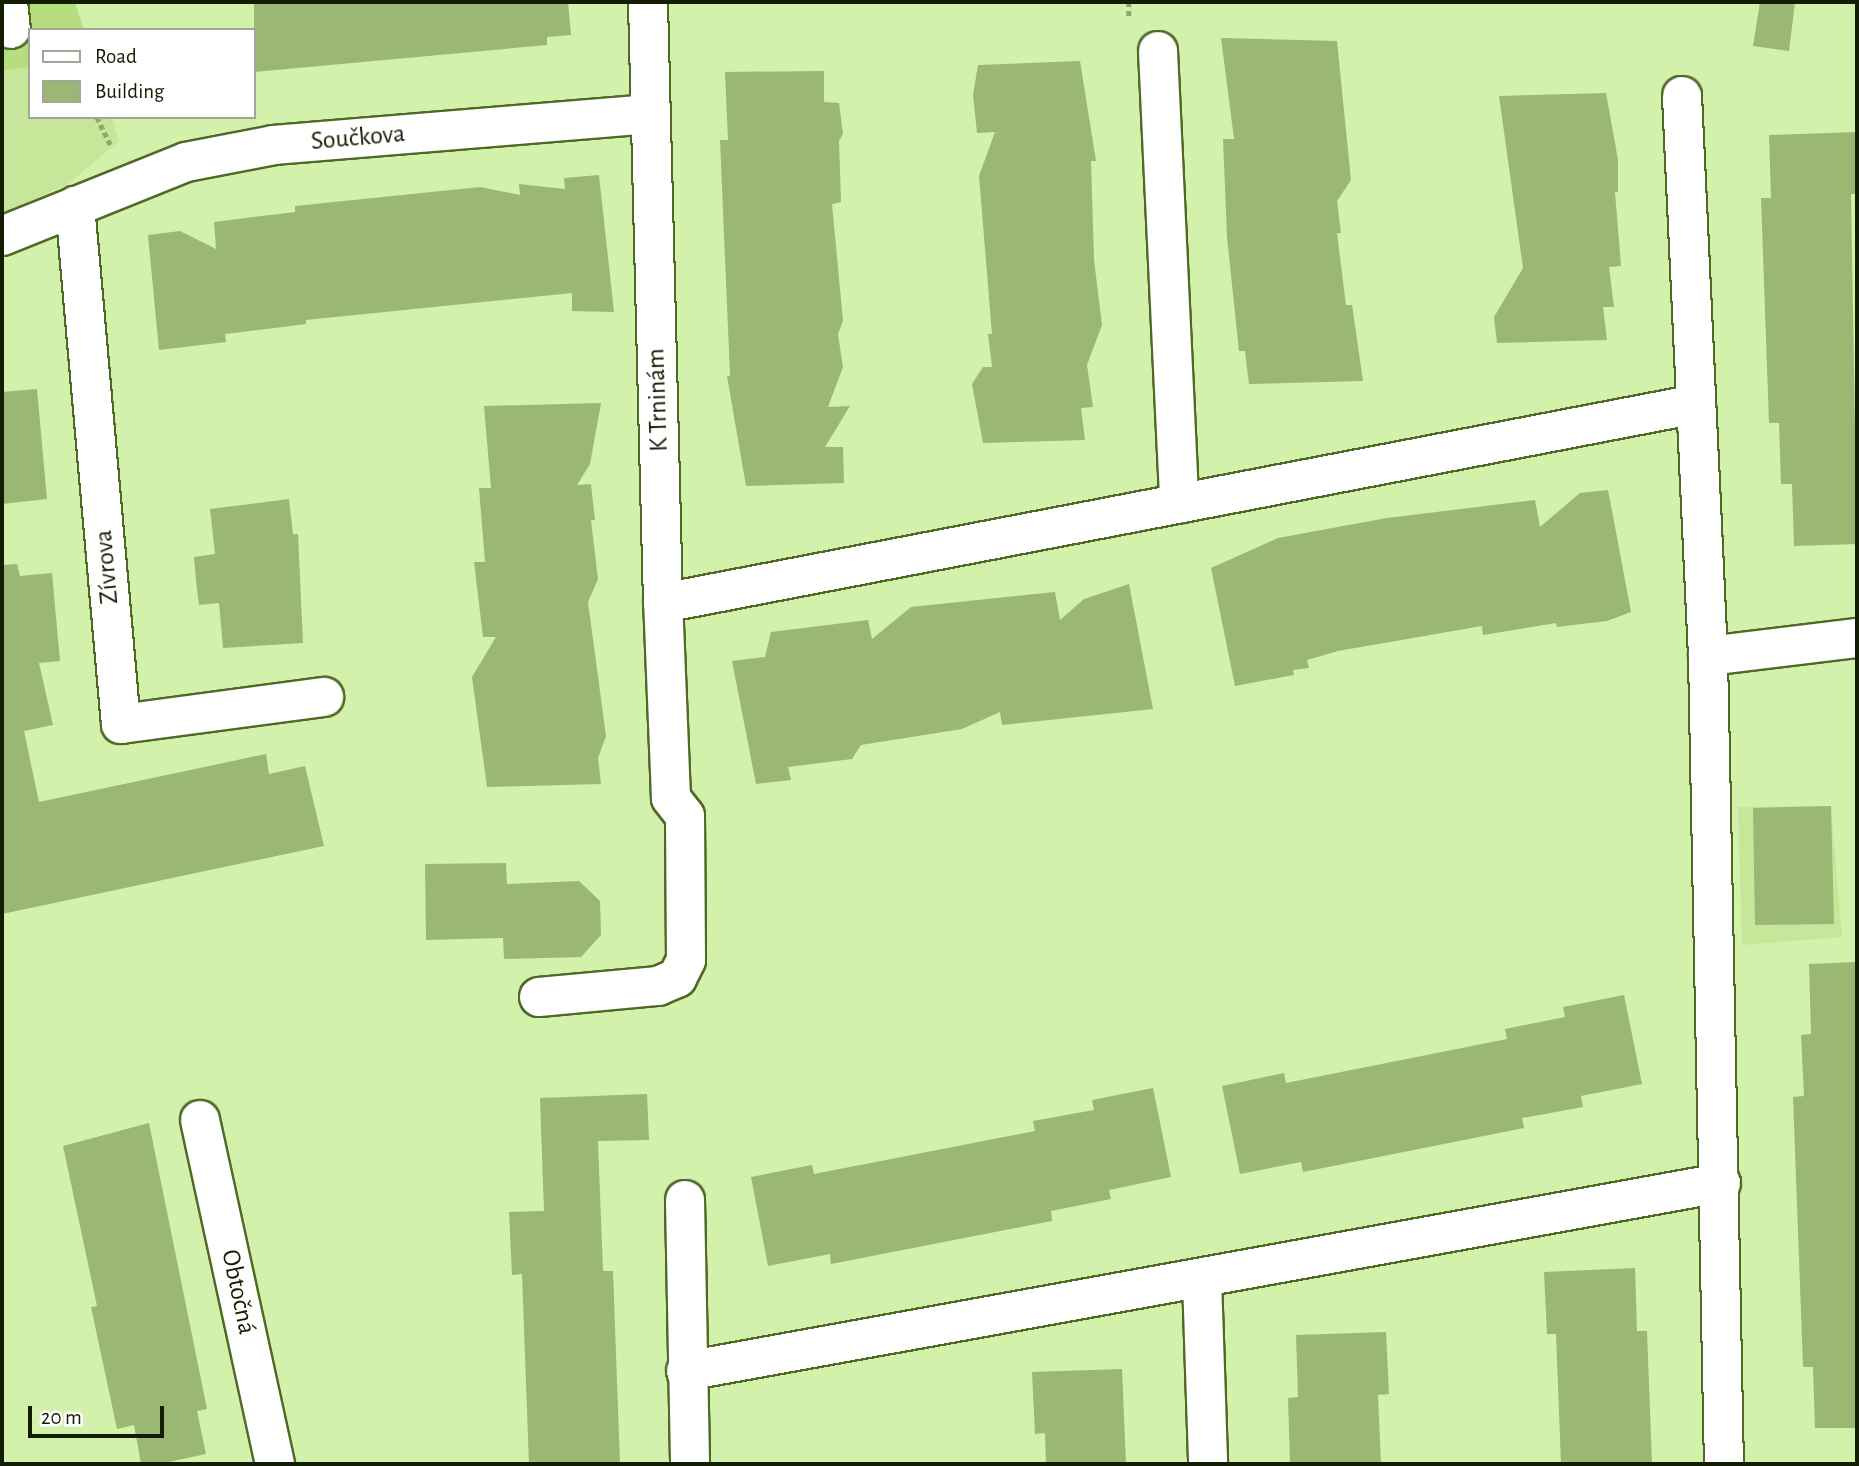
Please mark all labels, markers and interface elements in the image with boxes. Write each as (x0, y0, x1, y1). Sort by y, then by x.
legend (28, 28, 256, 119)
text: Road (95, 46, 137, 67)
text: Building (95, 81, 164, 102)
street label: Součkova (310, 118, 406, 158)
street label: K Trninám (641, 348, 675, 452)
street label: Zívrova (88, 529, 126, 605)
street label: Obtočná (214, 1247, 262, 1337)
scale bar (32, 1392, 168, 1436)
text: 20 m (41, 1407, 82, 1428)

